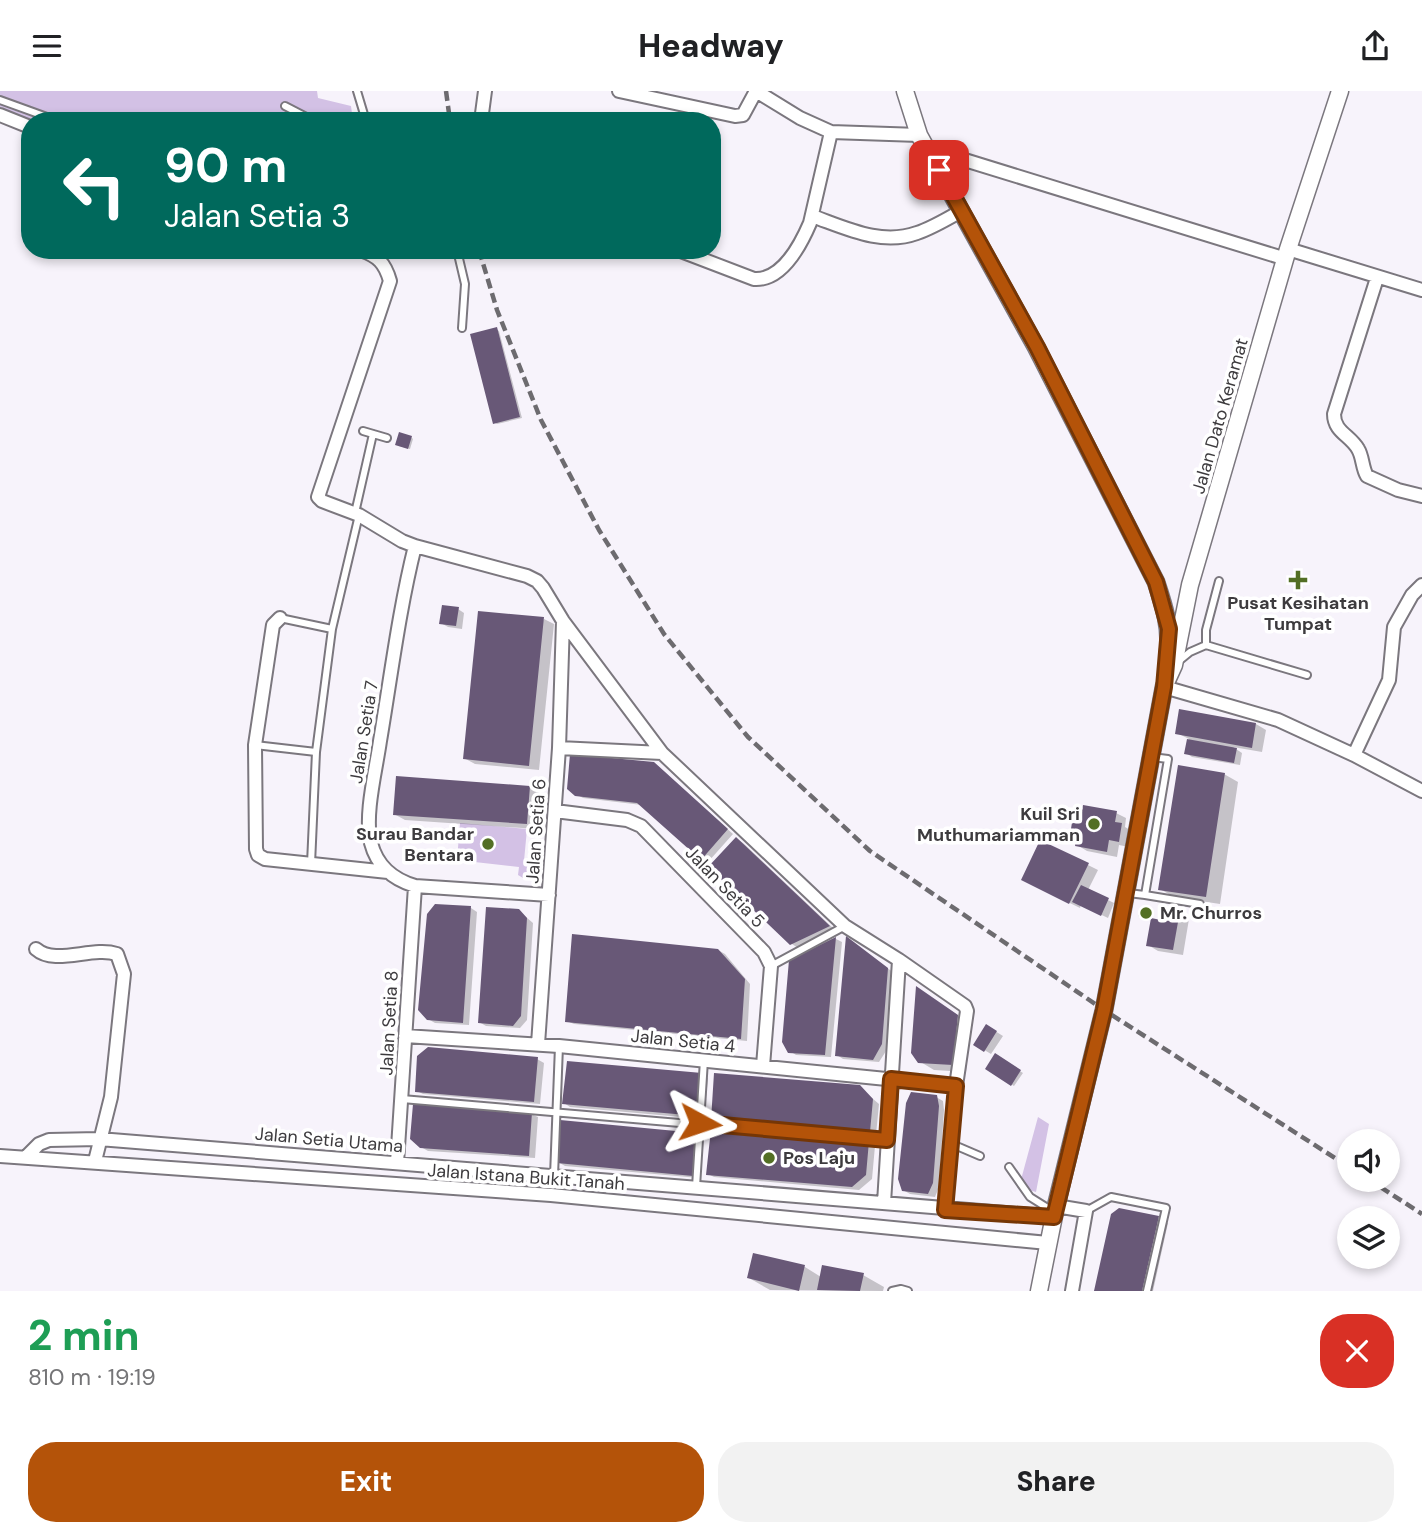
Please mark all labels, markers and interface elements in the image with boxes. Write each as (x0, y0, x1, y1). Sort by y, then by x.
text: Headway (638, 25, 784, 67)
icon: menu (28, 27, 66, 65)
icon: share (1356, 27, 1394, 65)
text: 90 m (164, 133, 287, 197)
icon: left (49, 140, 140, 231)
pin (909, 140, 969, 200)
icon: arrive (920, 151, 958, 189)
text: Jalan Setia 3 (164, 195, 350, 237)
street label: Jalan Dato Keramat (1186, 335, 1254, 497)
marker: Pusat Kesihatan Tumpat (1288, 570, 1308, 590)
place label: Pusat Kesihatan Tumpat (1227, 591, 1369, 636)
street label: Jalan Setia 7 (344, 679, 384, 785)
street label: Jalan Setia 6 (520, 778, 552, 884)
place label: Kuil Sri Muthumariamman (917, 802, 1080, 847)
marker: Kuil Sri Muthumariamman (1086, 816, 1102, 832)
place label: Surau Bandar Bentara (356, 822, 474, 867)
marker: Surau Bandar Bentara (480, 836, 496, 852)
street label: Jalan Setia 5 (680, 841, 770, 933)
place label: Mr. Churros (1160, 901, 1262, 925)
marker: Mr. Churros (1138, 905, 1154, 921)
street label: Jalan Setia 8 (374, 970, 404, 1076)
street label: Jalan Setia 4 (630, 1024, 737, 1058)
position arrow (663, 1086, 737, 1160)
street label: Jalan Setia Utama (254, 1122, 404, 1158)
map controls (1337, 1129, 1400, 1269)
button: sound (1337, 1129, 1400, 1192)
place label: Pos Laju (783, 1146, 855, 1170)
marker: Pos Laju (761, 1150, 777, 1166)
street label: Jalan Istana Bukit Tanah (427, 1158, 625, 1196)
button: layers (1337, 1206, 1400, 1269)
text: 2 min (28, 1308, 139, 1363)
button: close (1320, 1314, 1394, 1388)
text: 810 m · 19:19 (28, 1362, 156, 1392)
button: Exit (28, 1442, 704, 1522)
button: Share (718, 1442, 1394, 1522)

